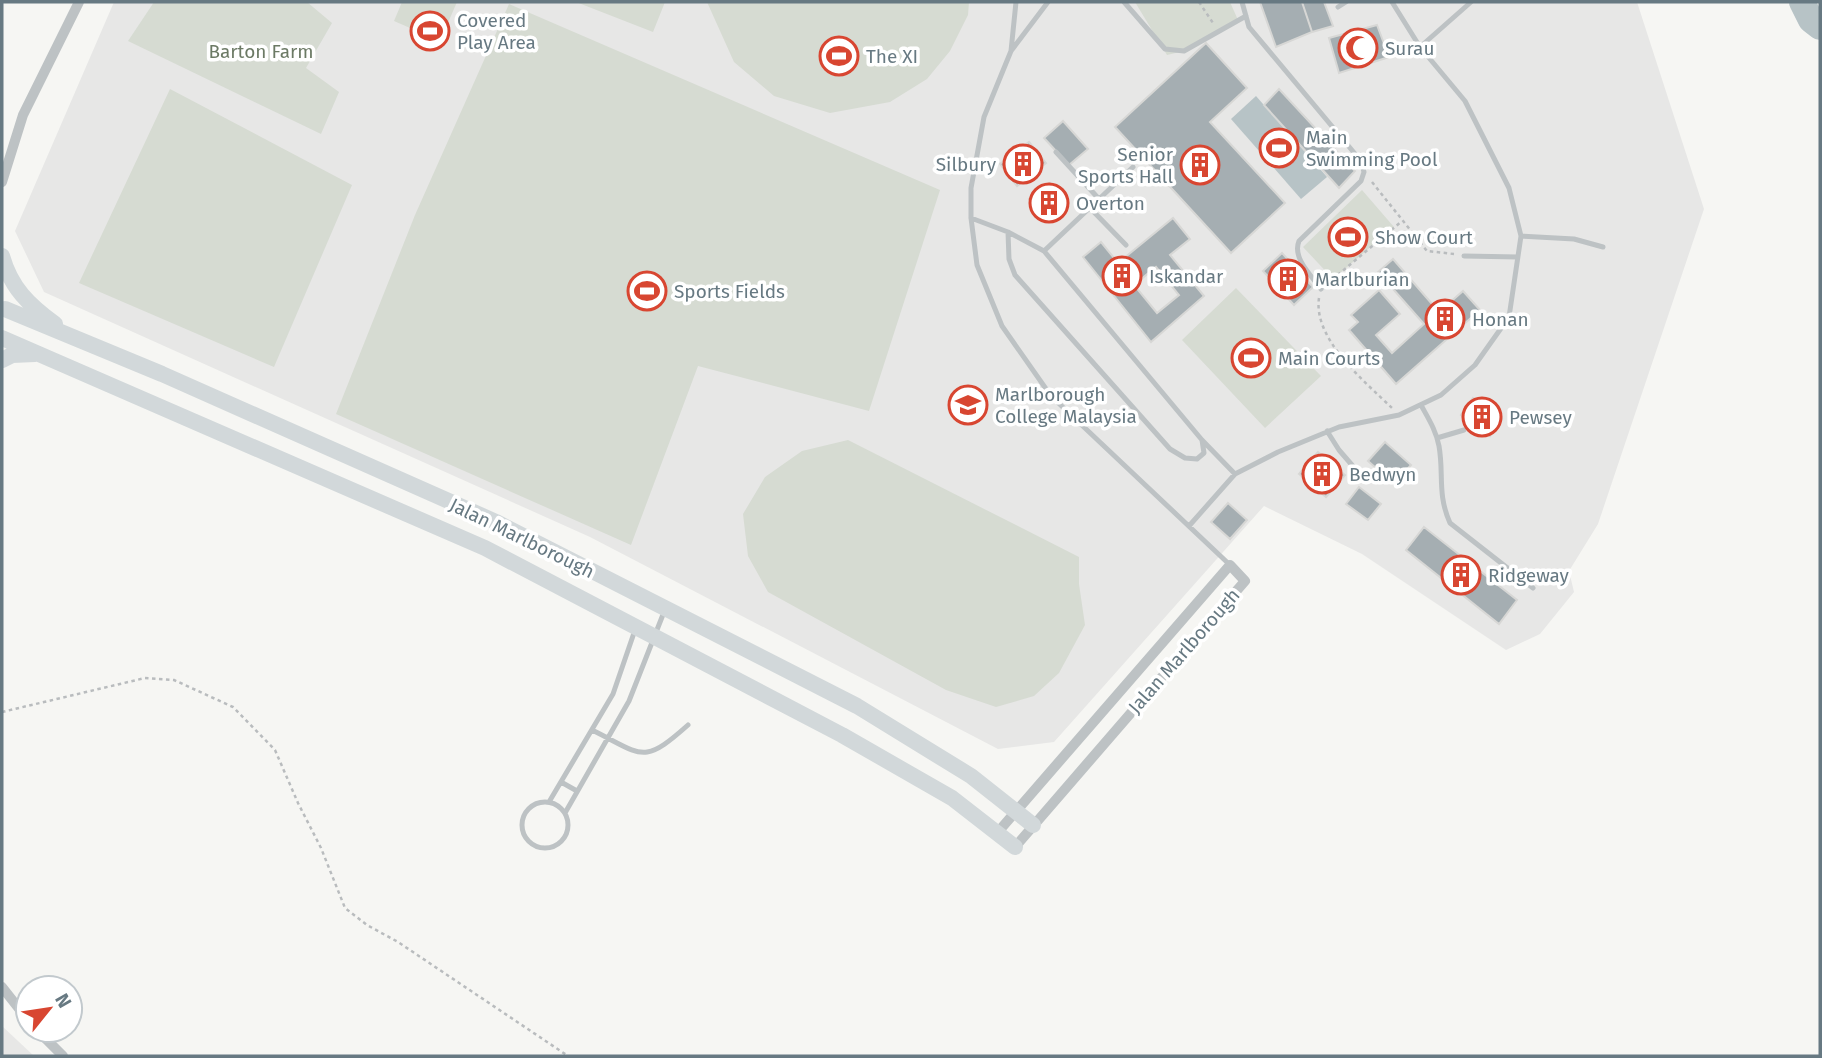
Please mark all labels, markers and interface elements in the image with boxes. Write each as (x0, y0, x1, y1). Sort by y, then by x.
place label: Covered Play Area (457, 9, 536, 54)
sports icon: Covered Play Area (409, 10, 451, 52)
mosque icon: Surau (1337, 27, 1379, 69)
sports icon: The XI (818, 35, 860, 77)
place label: Surau (1385, 37, 1434, 60)
park label: Barton Farm (208, 40, 314, 63)
place label: The XI (866, 45, 918, 68)
place label: Main Swimming Pool (1306, 126, 1438, 171)
sports icon: Main Swimming Pool (1258, 127, 1300, 169)
building icon: Silbury (1002, 143, 1044, 185)
place label: Senior Sports Hall (1078, 143, 1174, 188)
building icon: Senior Sports Hall (1179, 144, 1221, 186)
place label: Silbury (936, 153, 997, 176)
building icon: Overton (1028, 182, 1070, 224)
place label: Overton (1076, 192, 1145, 215)
sports icon: Show Court (1327, 216, 1369, 258)
place label: Show Court (1375, 226, 1473, 249)
building icon: Iskandar (1101, 255, 1143, 297)
building icon: Marlburian (1267, 258, 1309, 300)
place label: Iskandar (1149, 265, 1224, 288)
place label: Marlburian (1315, 268, 1410, 291)
sports icon: Sports Fields (626, 270, 668, 312)
place label: Sports Fields (674, 280, 785, 303)
building icon: Honan (1424, 298, 1466, 340)
place label: Honan (1472, 308, 1529, 331)
sports icon: Main Courts (1230, 337, 1272, 379)
place label: Main Courts (1278, 347, 1380, 370)
place label: Marlborough College Malaysia (995, 383, 1137, 428)
school or university icon: Marlborough College Malaysia (947, 384, 989, 426)
building icon: Pewsey (1461, 396, 1503, 438)
place label: Pewsey (1509, 406, 1573, 429)
building icon: Bedwyn (1301, 453, 1343, 495)
place label: Bedwyn (1349, 463, 1416, 486)
street label: Jalan Marlborough (446, 493, 598, 583)
building icon: Ridgeway (1440, 554, 1482, 596)
place label: Ridgeway (1488, 564, 1570, 587)
street label: Jalan Marlborough (1123, 584, 1245, 718)
north arrow (14, 974, 84, 1044)
text: N (50, 990, 76, 1012)

